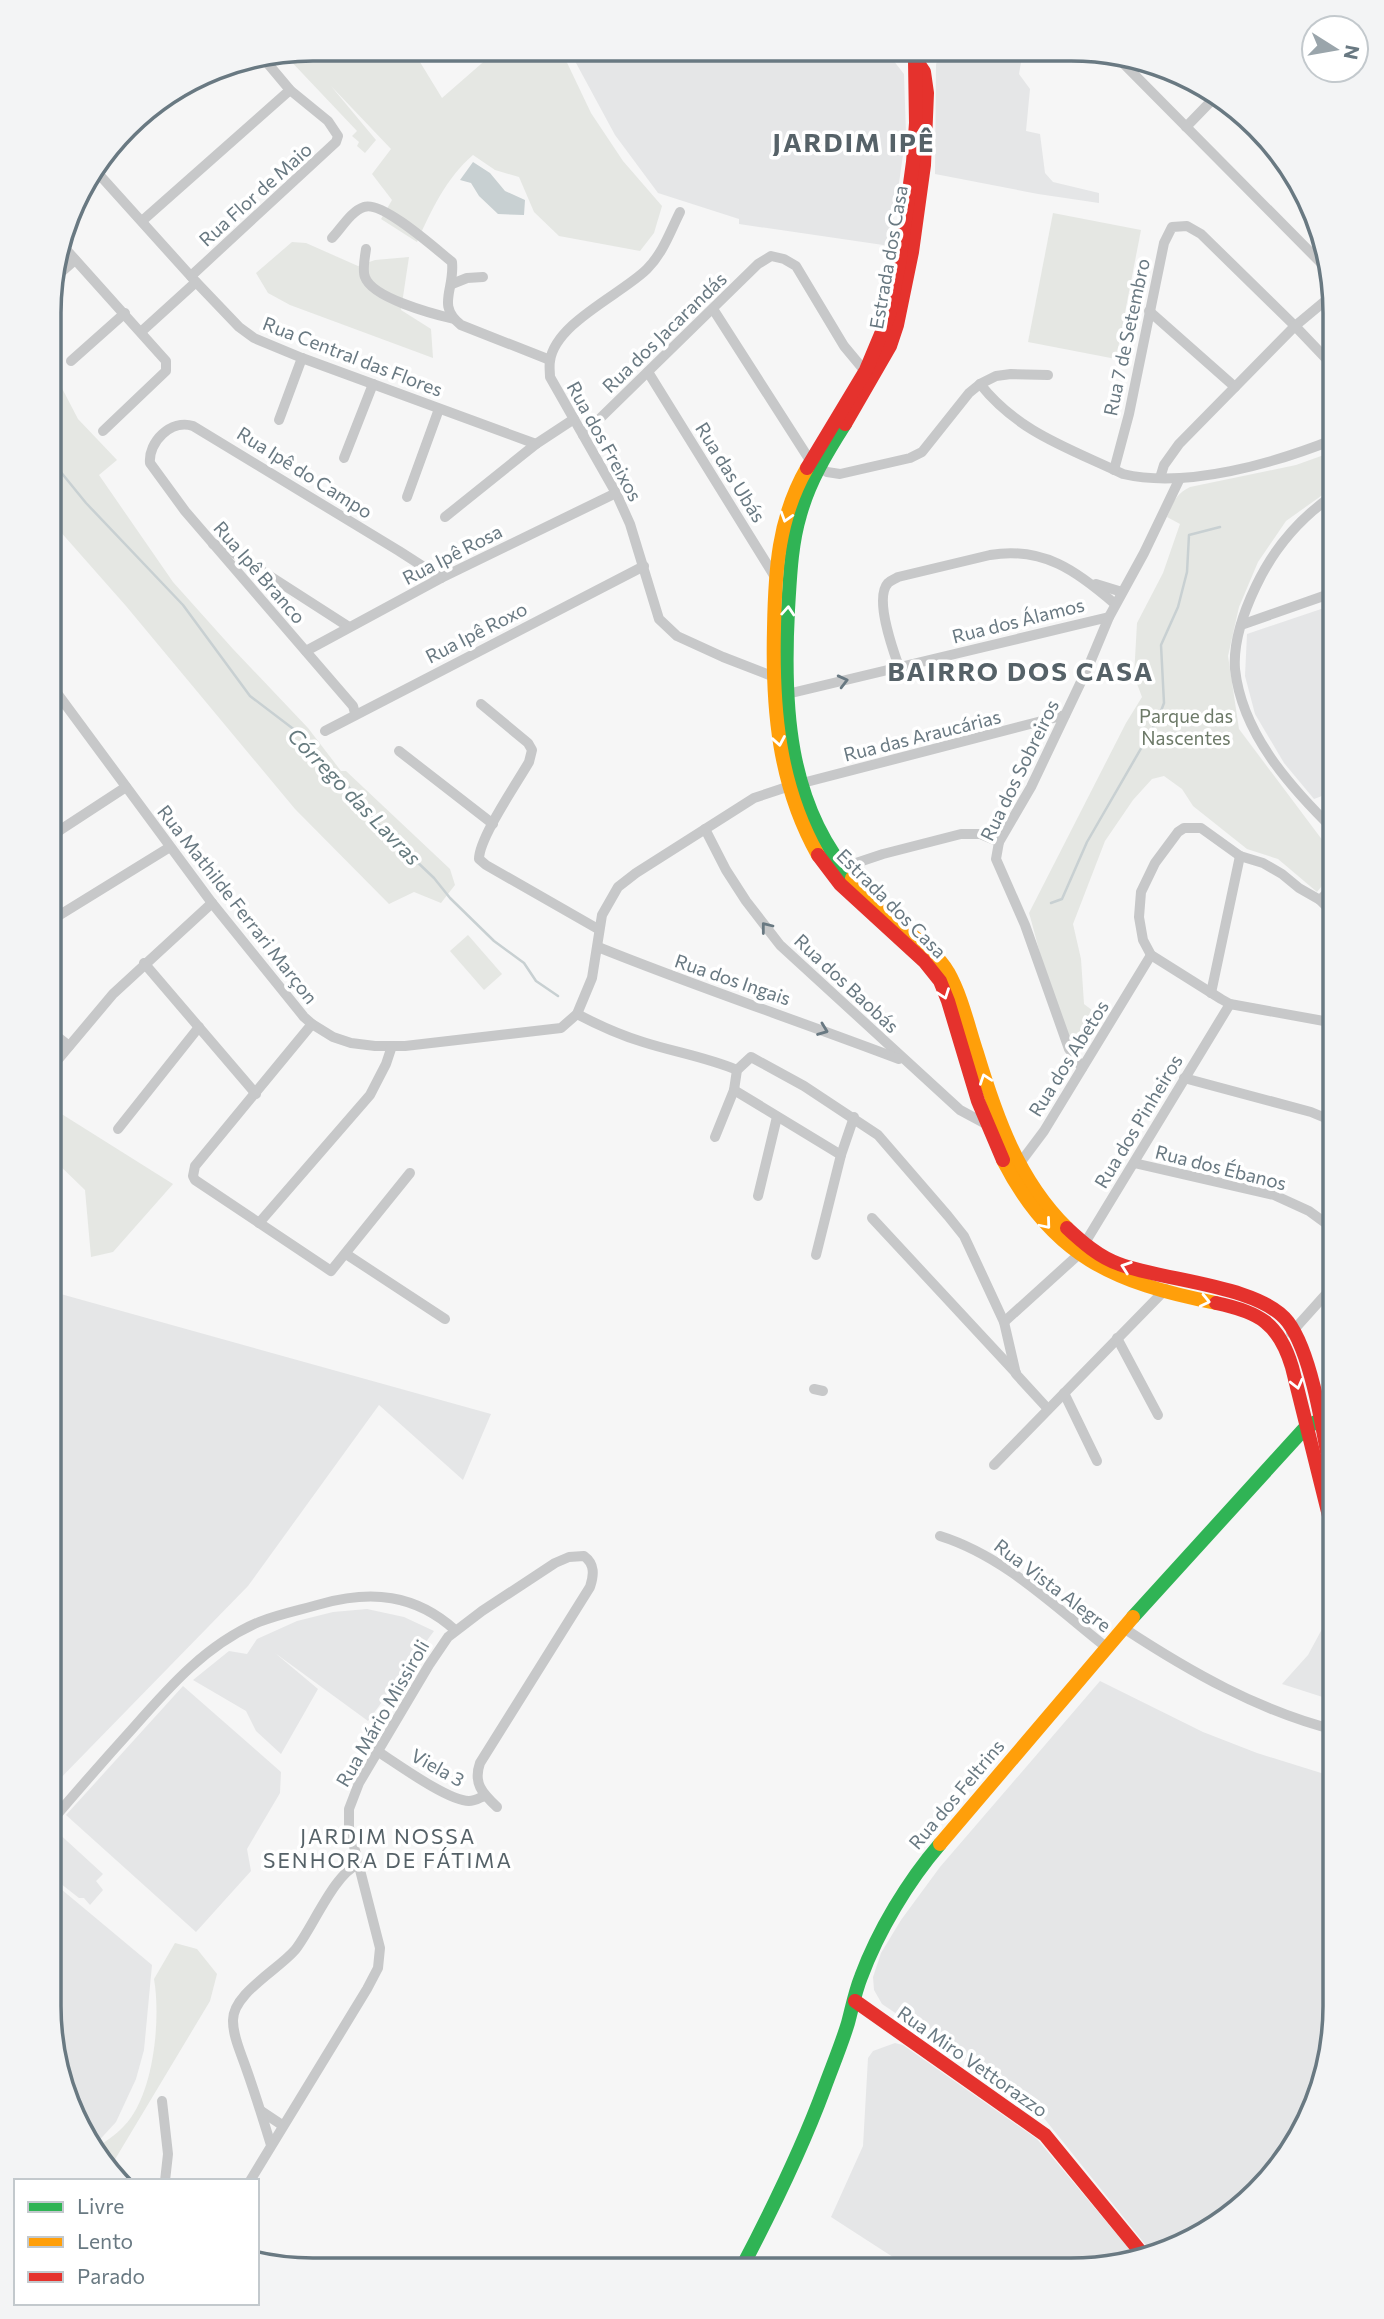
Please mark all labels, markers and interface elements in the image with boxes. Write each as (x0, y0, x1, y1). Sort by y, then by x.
north arrow (1300, 14, 1370, 84)
text: N (1340, 43, 1365, 62)
district label: JARDIM IPÊ (773, 126, 935, 157)
street label: Rua Flor de Maio (194, 137, 316, 251)
street label: Estrada dos Casa (864, 183, 912, 331)
street label: Rua 7 de Setembro (1098, 256, 1154, 418)
street label: Rua dos Jacarandás (597, 267, 731, 397)
street label: Rua Central das Flores (260, 311, 446, 401)
street label: Rua dos Freixos (563, 377, 647, 505)
street label: Rua das Ubás (691, 418, 771, 526)
street label: Rua Ipê do Campo (233, 421, 377, 523)
one-way arrow (779, 511, 794, 523)
street label: Rua Ipê Branco (209, 516, 311, 628)
street label: Rua Ipê Rosa (398, 519, 506, 589)
street label: Rua dos Álamos (949, 592, 1087, 648)
street label: Rua Ipê Roxo (421, 597, 531, 667)
one-way arrow (780, 606, 795, 617)
district label: BAIRRO DOS CASA (888, 655, 1154, 686)
one-way arrow (837, 675, 849, 690)
street label: Rua dos Sobreiros (975, 696, 1063, 844)
street label: Rua das Araucárias (841, 704, 1003, 766)
park label: Parque das Nascentes (1139, 704, 1233, 749)
water label: Córrego das Lavras (283, 722, 427, 870)
one-way arrow (771, 736, 786, 747)
street label: Rua Mathilde Ferrari Marçon (153, 800, 323, 1008)
street label: Estrada dos Casa (832, 843, 952, 963)
one-way arrow (762, 923, 775, 935)
street label: Rua dos Baobás (790, 929, 904, 1037)
street label: Rua dos Ingais (672, 948, 794, 1010)
one-way arrow (935, 987, 949, 999)
street label: Rua dos Abetos (1023, 996, 1113, 1120)
one-way arrow (816, 1022, 828, 1036)
street label: Rua dos Pinheiros (1089, 1050, 1187, 1192)
one-way arrow (979, 1074, 993, 1086)
street label: Rua dos Ébanos (1153, 1140, 1289, 1194)
one-way arrow (1038, 1216, 1050, 1229)
one-way arrow (1120, 1260, 1132, 1275)
one-way arrow (1199, 1293, 1211, 1307)
one-way arrow (1288, 1378, 1303, 1390)
street label: Rua Vista Alegre (990, 1534, 1116, 1636)
street label: Rua Mário Missiroli (331, 1636, 433, 1790)
street label: Rua dos Feltrins (903, 1734, 1009, 1854)
street label: Viela 3 (407, 1743, 469, 1791)
district label: JARDIM NOSSA SENHORA DE FÁTIMA (263, 1823, 513, 1872)
street label: Rua Miro Vettorazzo (893, 2001, 1053, 2121)
legend (14, 2179, 259, 2305)
text: Livre (77, 2193, 124, 2218)
text: Lento (77, 2228, 133, 2253)
text: Parado (77, 2263, 145, 2288)

